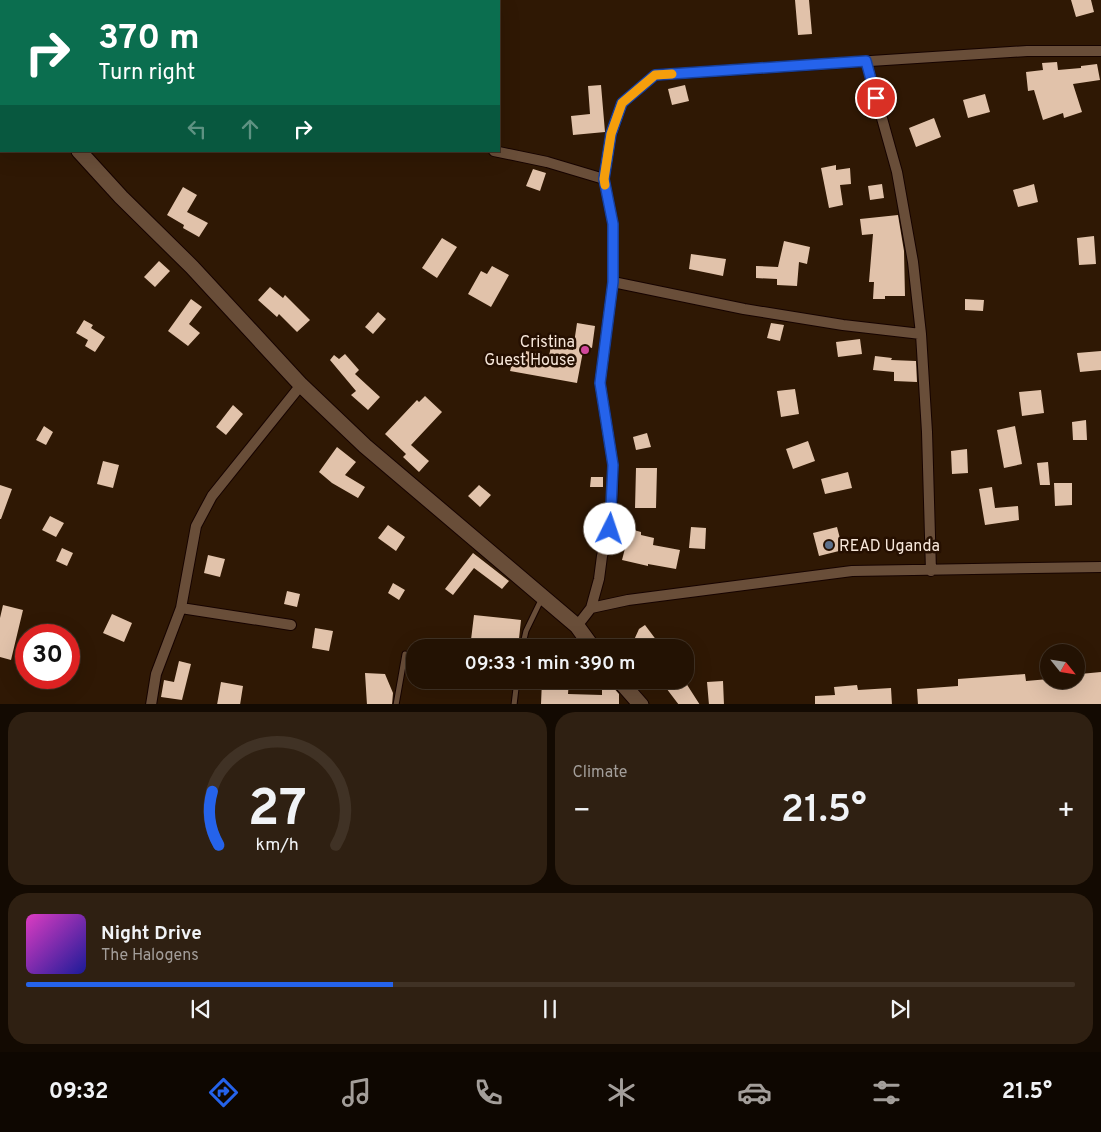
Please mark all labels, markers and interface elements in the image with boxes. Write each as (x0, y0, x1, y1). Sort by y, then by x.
text: 370 m (98, 17, 200, 61)
icon: right (15, 20, 80, 85)
text: Turn right (98, 60, 195, 87)
pin (855, 77, 897, 119)
icon: arrive (862, 84, 890, 112)
icon: left (183, 115, 211, 143)
icon: ahead (236, 115, 264, 143)
icon: right (289, 115, 317, 143)
place label: Cristina Guest House (484, 333, 575, 371)
marker: Cristina Guest House (579, 344, 591, 356)
position arrow (583, 502, 635, 554)
place label: READ Uganda (839, 537, 940, 557)
marker: READ Uganda (823, 539, 835, 551)
speed limit sign: 30 (15, 624, 80, 689)
north arrow (1040, 644, 1085, 689)
map controls (1040, 644, 1085, 689)
text: 09:33 · 1 min · 390 m (464, 652, 636, 676)
text: Climate (573, 763, 627, 783)
text: 27 (248, 778, 307, 844)
text: 21.5° (781, 787, 867, 836)
text: − (573, 794, 591, 830)
text: + (1057, 794, 1075, 830)
text: km/h (256, 834, 299, 857)
text: Night Drive (101, 922, 202, 946)
text: The Halogens (101, 946, 199, 966)
icon: previous (187, 995, 215, 1023)
icon: pause (536, 995, 564, 1023)
icon: next (886, 995, 914, 1023)
icon: directions (206, 1075, 241, 1110)
icon: music (339, 1075, 374, 1110)
icon: phone (471, 1075, 506, 1110)
icon: climate (604, 1075, 639, 1110)
icon: car (737, 1075, 772, 1110)
icon: filters (869, 1075, 904, 1110)
text: 09:32 (49, 1079, 108, 1106)
text: 21.5° (1002, 1079, 1052, 1106)

